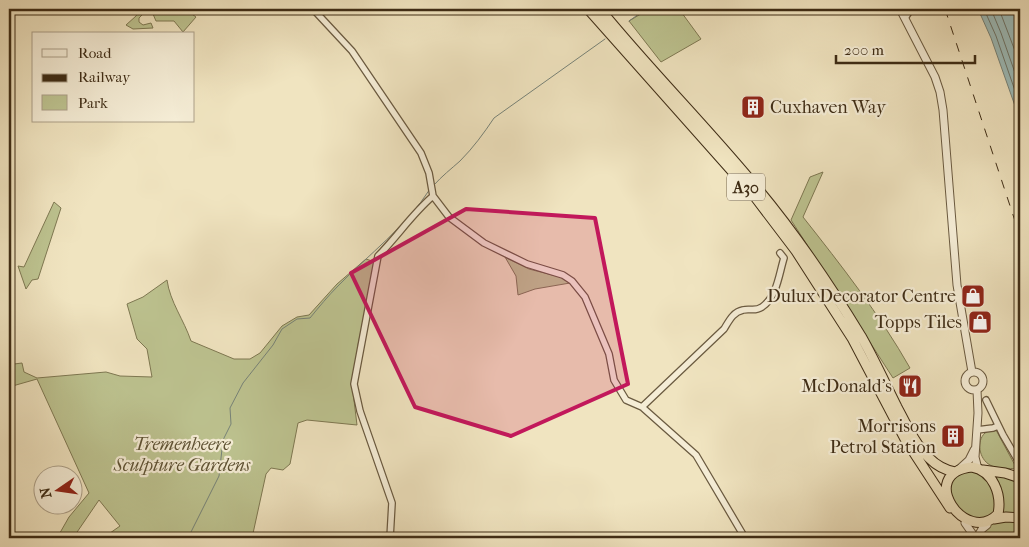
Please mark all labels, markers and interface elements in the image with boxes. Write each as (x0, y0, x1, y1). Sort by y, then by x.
legend (32, 32, 195, 122)
scale bar (836, 32, 975, 64)
text: 200 m (844, 41, 884, 59)
text: Road (78, 44, 112, 62)
text: Railway (78, 68, 131, 86)
text: Park (78, 94, 108, 112)
building icon: Cuxhaven Way (740, 94, 766, 120)
place label: Cuxhaven Way (770, 97, 887, 118)
road number: A30 (727, 173, 765, 200)
shop icon: Dulux Decorator Centre (960, 283, 986, 309)
place label: Dulux Decorator Centre (767, 286, 956, 307)
shop icon: Topps Tiles (967, 309, 993, 335)
place label: Topps Tiles (875, 312, 962, 333)
restaurant icon: McDonald's (897, 373, 923, 399)
place label: McDonald's (801, 376, 892, 397)
place label: Morrisons Petrol Station (830, 416, 937, 458)
building icon: Morrisons Petrol Station (940, 423, 966, 449)
park label: Tremenheere Sculpture Gardens (113, 434, 251, 476)
north arrow (32, 464, 82, 514)
text: N (36, 485, 55, 500)

